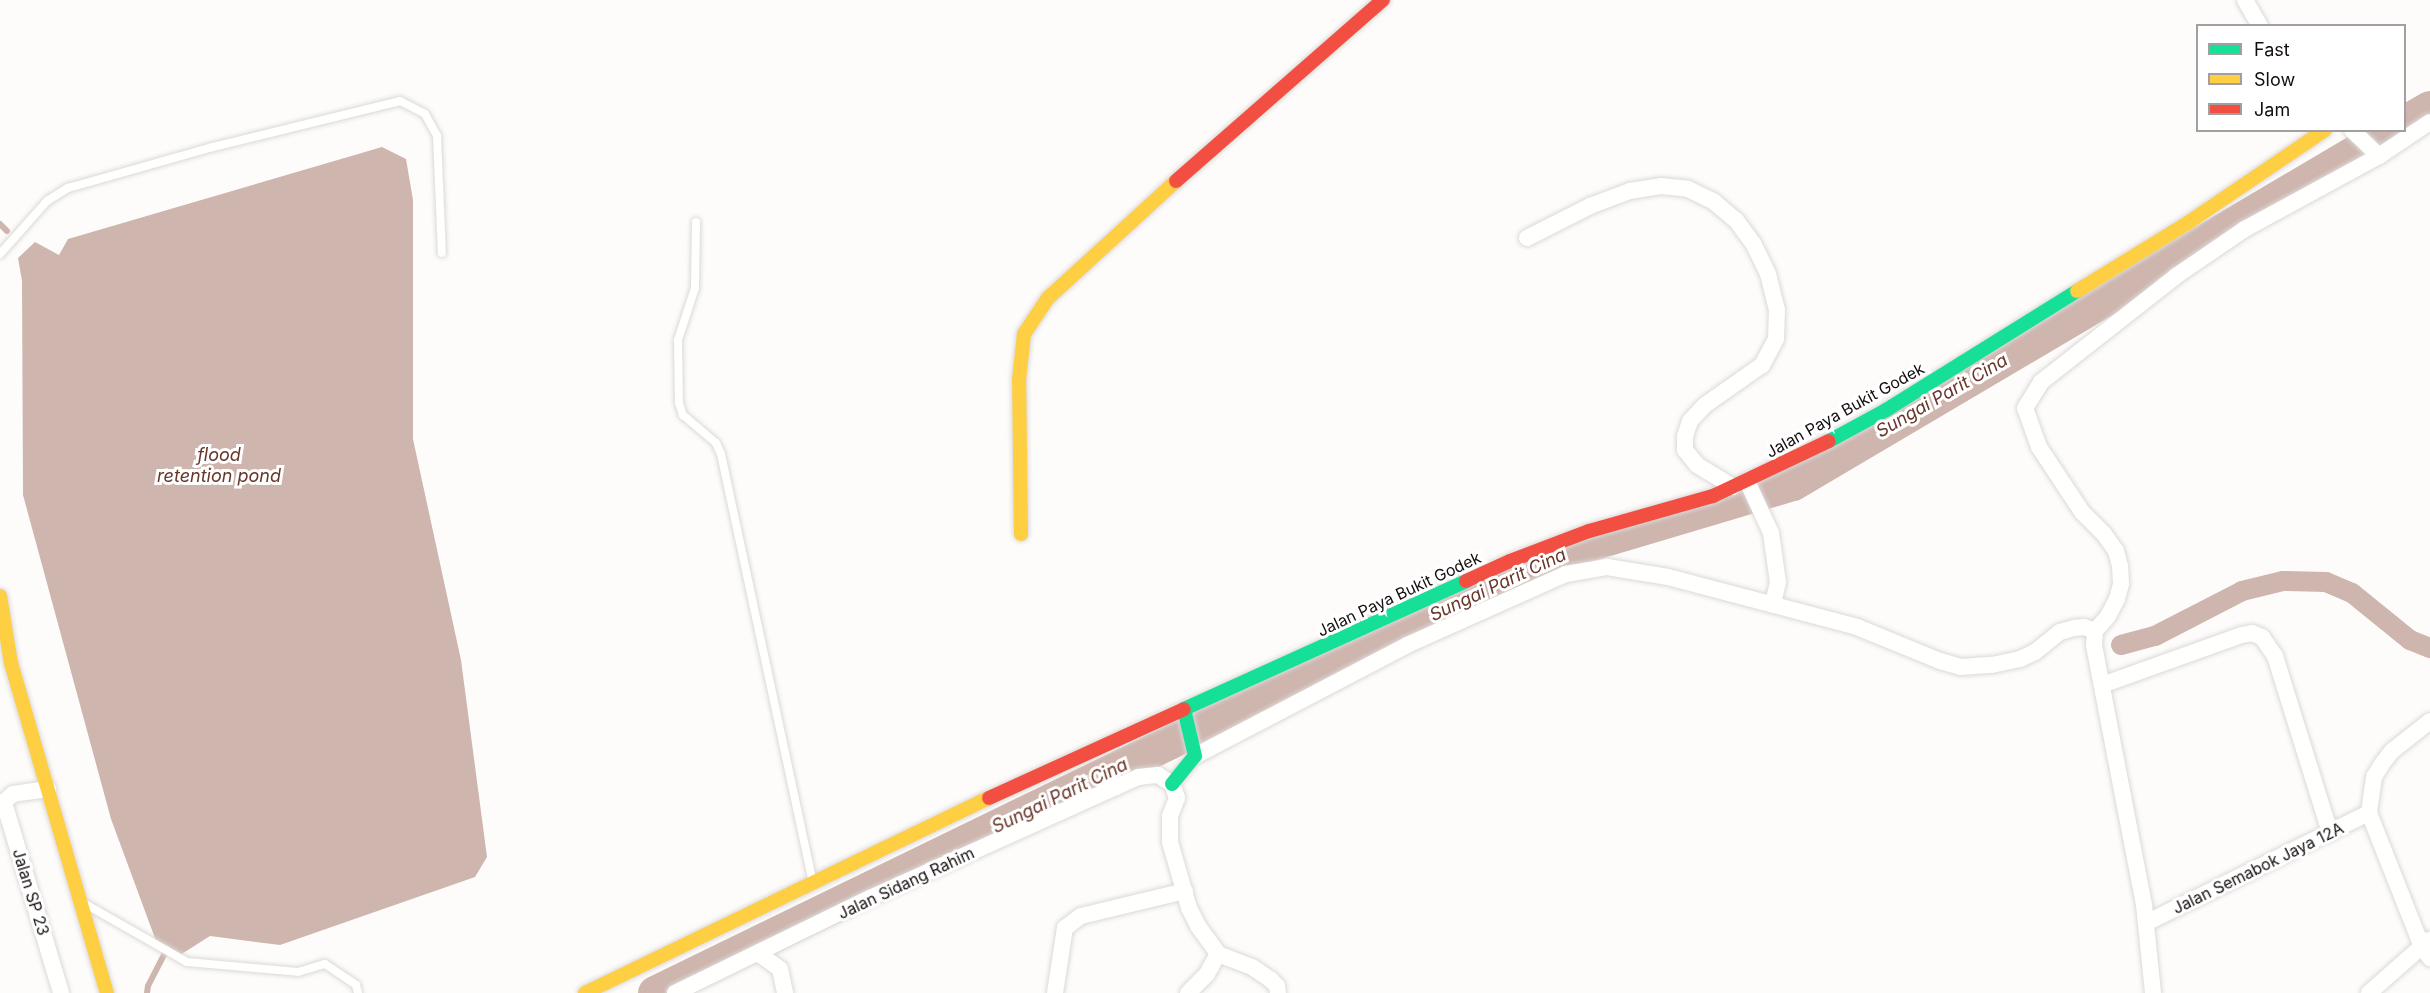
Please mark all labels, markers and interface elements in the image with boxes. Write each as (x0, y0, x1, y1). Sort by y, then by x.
legend (2196, 24, 2406, 132)
text: Fast (2254, 39, 2290, 60)
text: Slow (2254, 69, 2295, 90)
text: Jam (2254, 99, 2290, 120)
water label: Sungai Parit Cina (1872, 350, 2012, 442)
street label: Jalan Paya Bukit Godek (1762, 358, 1928, 462)
water label: flood retention pond (157, 445, 281, 488)
water label: Sungai Parit Cina (1426, 544, 1570, 626)
street label: Jalan Paya Bukit Godek (1314, 548, 1484, 640)
water label: Sungai Parit Cina (989, 754, 1131, 838)
street label: Jalan Semabok Jaya 12A (2169, 818, 2347, 918)
street label: Jalan Sidang Rahim (835, 843, 977, 923)
street label: Jalan SP 23 (9, 846, 53, 938)

